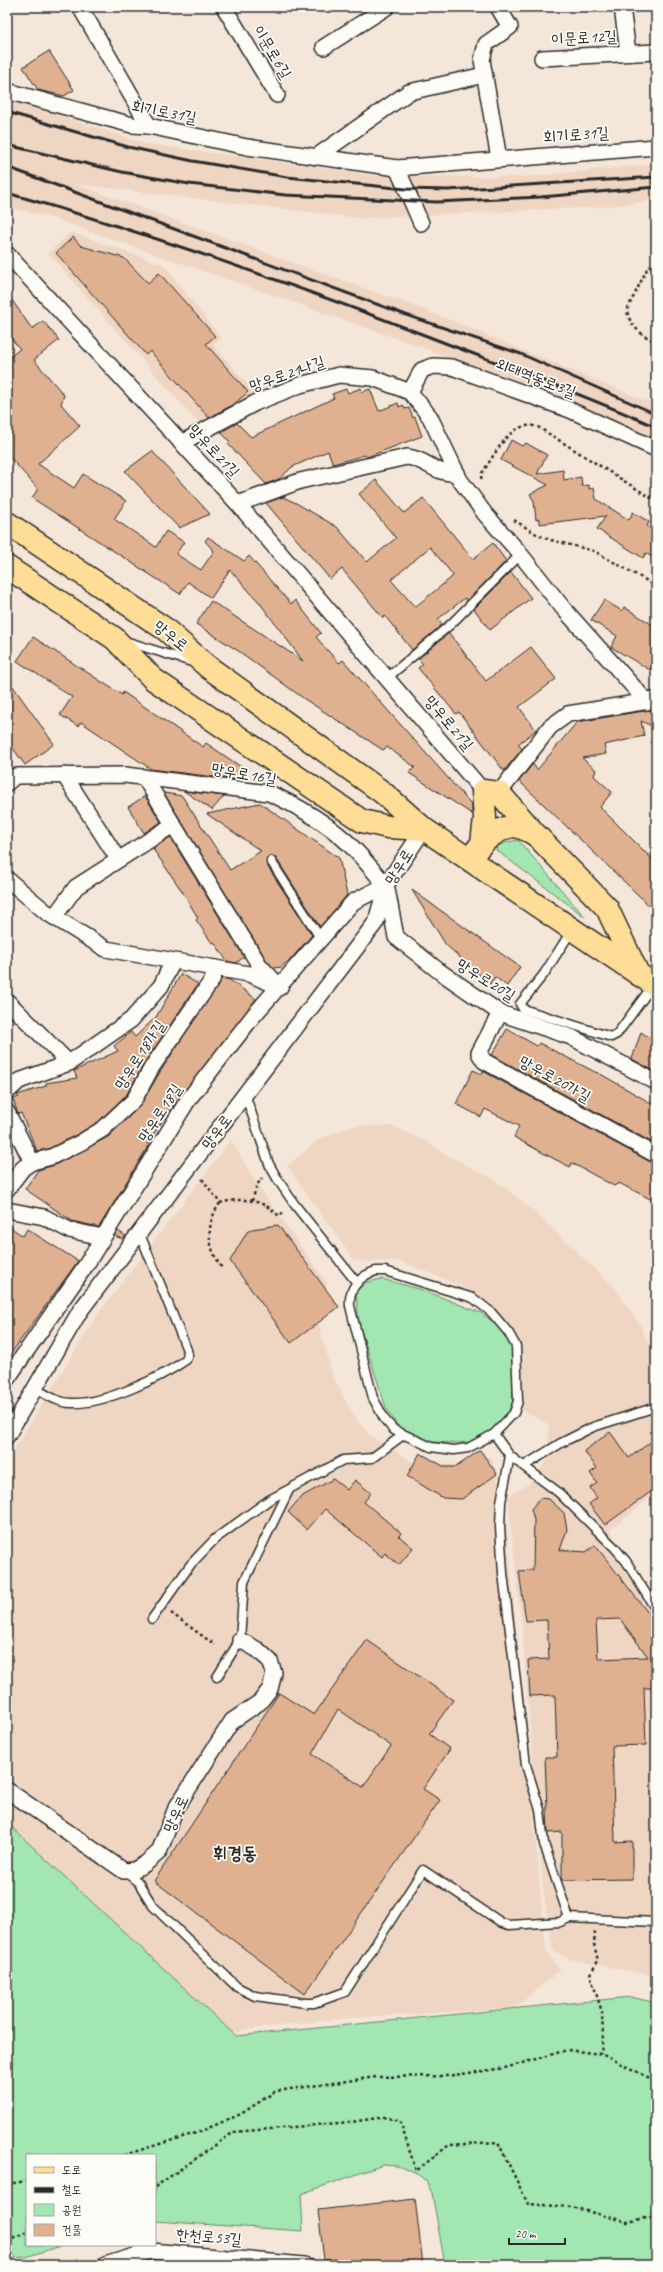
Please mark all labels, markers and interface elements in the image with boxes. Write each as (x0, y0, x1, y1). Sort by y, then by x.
street label: 이문로6길 (248, 22, 296, 82)
street label: 이문로12길 (551, 26, 618, 50)
street label: 회기로31길 (130, 96, 198, 128)
street label: 회기로31길 (542, 123, 610, 147)
street label: 망우로21나길 (246, 352, 328, 396)
street label: 외대역동로3길 (493, 354, 579, 403)
street label: 망우로21길 (184, 420, 244, 482)
street label: 망우로 (150, 616, 192, 656)
street label: 망우로21길 (420, 691, 478, 755)
street label: 망우로16길 (210, 758, 278, 790)
street label: 망우로 (380, 845, 418, 889)
street label: 망우로20길 (453, 954, 519, 1006)
street label: 망우로18가길 (110, 1016, 170, 1093)
street label: 망우로20가길 (516, 1051, 594, 1107)
street label: 망우로18길 (134, 1080, 186, 1146)
street label: 망우로 (197, 1111, 237, 1153)
street label: 망우로 (159, 1792, 193, 1836)
district label: 휘경동 (213, 1842, 257, 1864)
legend (26, 2154, 156, 2246)
text: 도로 (62, 2162, 81, 2178)
text: 철도 (62, 2182, 81, 2198)
text: 공원 (62, 2202, 81, 2218)
scale bar (509, 2220, 565, 2246)
text: 건물 (62, 2222, 82, 2238)
street label: 한천로53길 (175, 2224, 243, 2250)
text: 20 m (515, 2226, 537, 2242)

